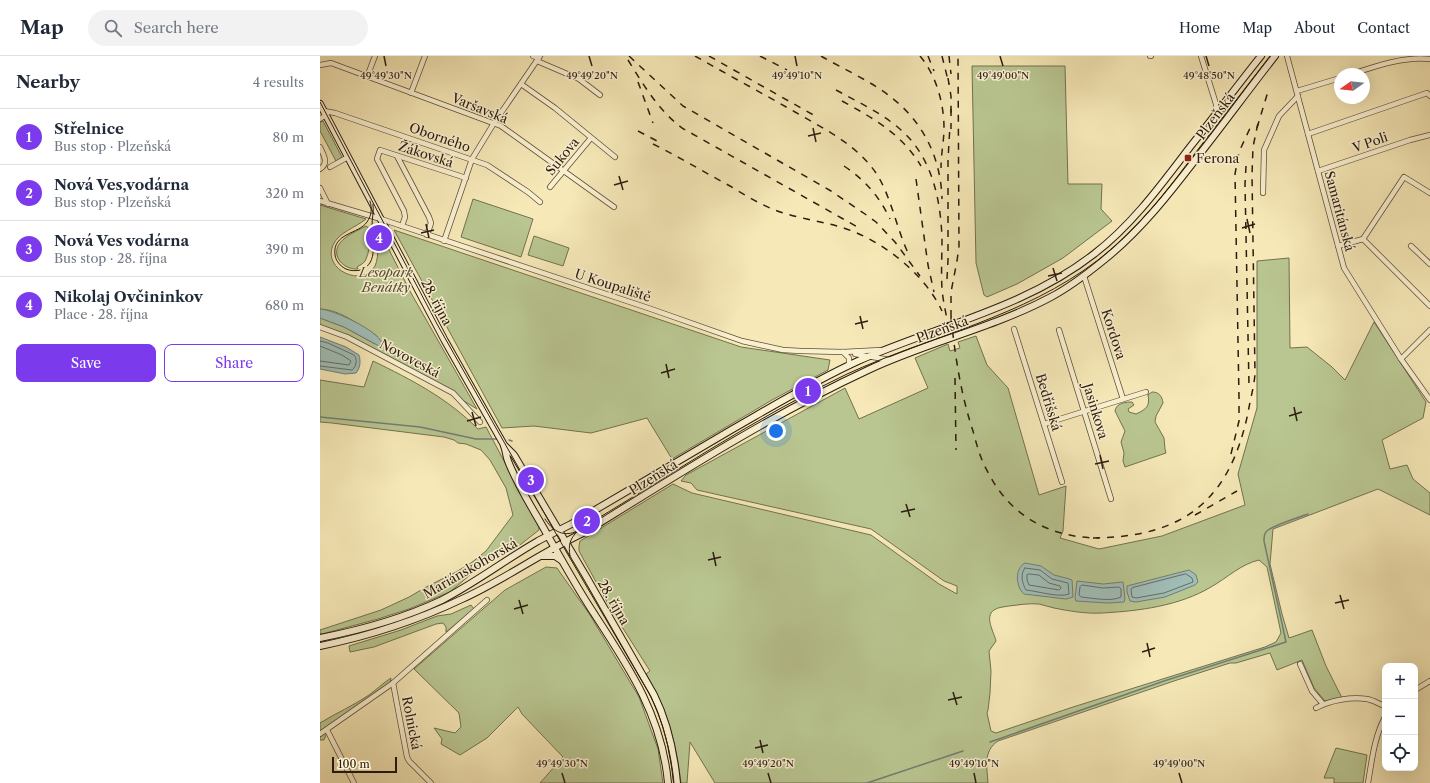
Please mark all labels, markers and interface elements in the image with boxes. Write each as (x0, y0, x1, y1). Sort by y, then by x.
search box (88, 10, 368, 46)
text: Map (20, 16, 64, 39)
icon: search (102, 17, 124, 39)
text: Search here (134, 18, 219, 37)
text: Home (1179, 19, 1220, 37)
text: Map (1242, 19, 1272, 37)
text: About (1294, 19, 1335, 37)
text: Contact (1357, 19, 1410, 37)
north arrow (1334, 68, 1370, 104)
text: 49°49'30"N (360, 69, 412, 82)
text: 49°49'20"N (566, 69, 618, 82)
text: 49°49'10"N (772, 69, 822, 82)
text: 49°49'00"N (977, 69, 1029, 82)
text: 49°48'50"N (1183, 69, 1235, 82)
text: Nearby (16, 72, 80, 92)
text: 4 results (253, 74, 304, 90)
street label: Varšavská (449, 89, 511, 127)
street label: Plzeňská (1192, 89, 1238, 142)
text: Střelnice (54, 119, 124, 138)
street label: Oborného (407, 119, 473, 155)
street label: V Poli (1349, 128, 1390, 156)
text: 1 (26, 129, 32, 145)
text: 80 m (272, 129, 304, 145)
street label: Sukova (542, 134, 582, 178)
text: Bus stop · Plzeňská (54, 138, 171, 154)
street label: Žákovská (397, 138, 456, 170)
place label: Ferona (1196, 150, 1240, 166)
marker: Ferona (1183, 153, 1193, 163)
street label: Samaritánská (1322, 169, 1358, 253)
text: Nová Ves,vodárna (54, 175, 189, 194)
text: 2 (25, 185, 33, 201)
text: 320 m (266, 185, 304, 201)
text: Bus stop · Plzeňská (54, 194, 171, 210)
pin: 4 (366, 223, 392, 253)
text: Nová Ves vodárna (54, 231, 189, 250)
text: 3 (25, 241, 33, 257)
text: 390 m (265, 241, 304, 257)
text: Bus stop · 28. října (54, 250, 167, 266)
park label: Lesopark Benátky (358, 264, 413, 295)
street label: U Koupaliště (573, 265, 653, 305)
street label: 28. října (418, 276, 456, 328)
text: Nikolaj Ovčininkov (54, 287, 203, 306)
text: 4 (25, 297, 33, 313)
text: 680 m (265, 297, 304, 313)
text: Place · 28. října (54, 306, 148, 322)
street label: Kordova (1098, 307, 1130, 361)
street label: Plzeňská (914, 312, 970, 346)
street label: Novoveská (377, 335, 443, 381)
button: Save (16, 344, 156, 382)
button: Share (164, 344, 304, 382)
street label: Bedřišská (1033, 371, 1065, 433)
pin: 1 (795, 376, 821, 406)
street label: Jasinkova (1079, 379, 1112, 441)
your location (766, 421, 786, 441)
street label: Plzeňská (626, 456, 680, 498)
pin: 3 (518, 465, 544, 495)
pin: 2 (574, 506, 600, 536)
street label: Mariánskohorská (420, 534, 520, 602)
street label: 28. října (595, 576, 634, 628)
map controls (1382, 663, 1418, 771)
button: + (1382, 663, 1418, 699)
street label: Rolnická (399, 695, 425, 751)
button: − (1382, 699, 1418, 735)
button: locate (1382, 735, 1418, 771)
scale bar (332, 755, 397, 774)
text: 100 m (338, 757, 370, 771)
text: 49°49'30"N (536, 757, 588, 770)
text: 49°49'20"N (742, 757, 794, 770)
text: 49°49'10"N (949, 757, 999, 770)
text: 49°49'00"N (1153, 757, 1205, 770)

